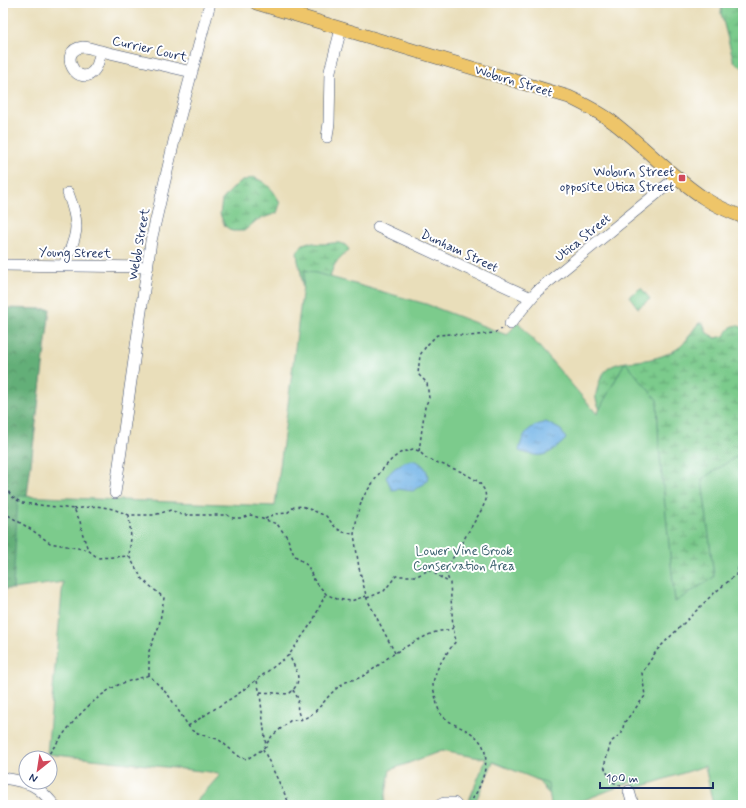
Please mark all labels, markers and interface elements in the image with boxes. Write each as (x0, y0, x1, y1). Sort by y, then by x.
street label: Currier Court (110, 33, 189, 66)
street label: Woburn Street (473, 62, 555, 101)
place label: Woburn Street opposite Utica Street (560, 164, 674, 196)
marker: Woburn Street opposite Utica Street (677, 173, 687, 183)
street label: Webb Street (125, 206, 154, 282)
street label: Utica Street (551, 210, 615, 266)
street label: Dunham Street (418, 226, 501, 277)
street label: Young Street (39, 244, 112, 264)
park label: Lower Vine Brook Conservation Area (413, 543, 515, 575)
north arrow (18, 750, 58, 790)
scale bar (600, 764, 713, 790)
text: N (27, 770, 40, 786)
text: 100 m (606, 771, 638, 787)

